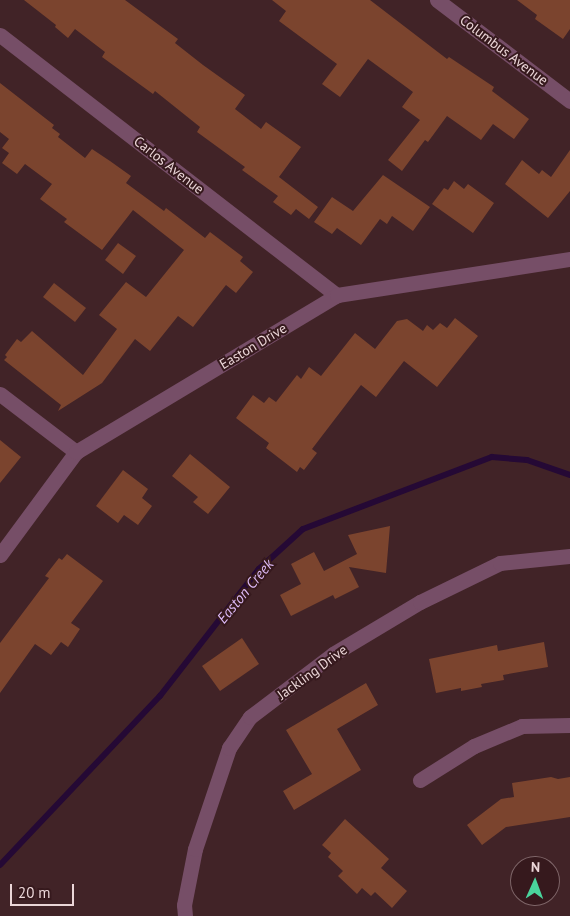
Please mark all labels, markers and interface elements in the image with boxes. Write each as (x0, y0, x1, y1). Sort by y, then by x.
street label: Columbus Avenue (456, 11, 552, 89)
street label: Carlos Avenue (131, 132, 207, 198)
street label: Easton Drive (216, 319, 290, 373)
water label: Easton Creek (213, 555, 277, 627)
street label: Jackling Drive (274, 641, 350, 703)
north arrow (510, 856, 560, 906)
text: N (531, 858, 540, 876)
scale bar (12, 874, 76, 906)
text: 20 m (18, 883, 51, 902)

